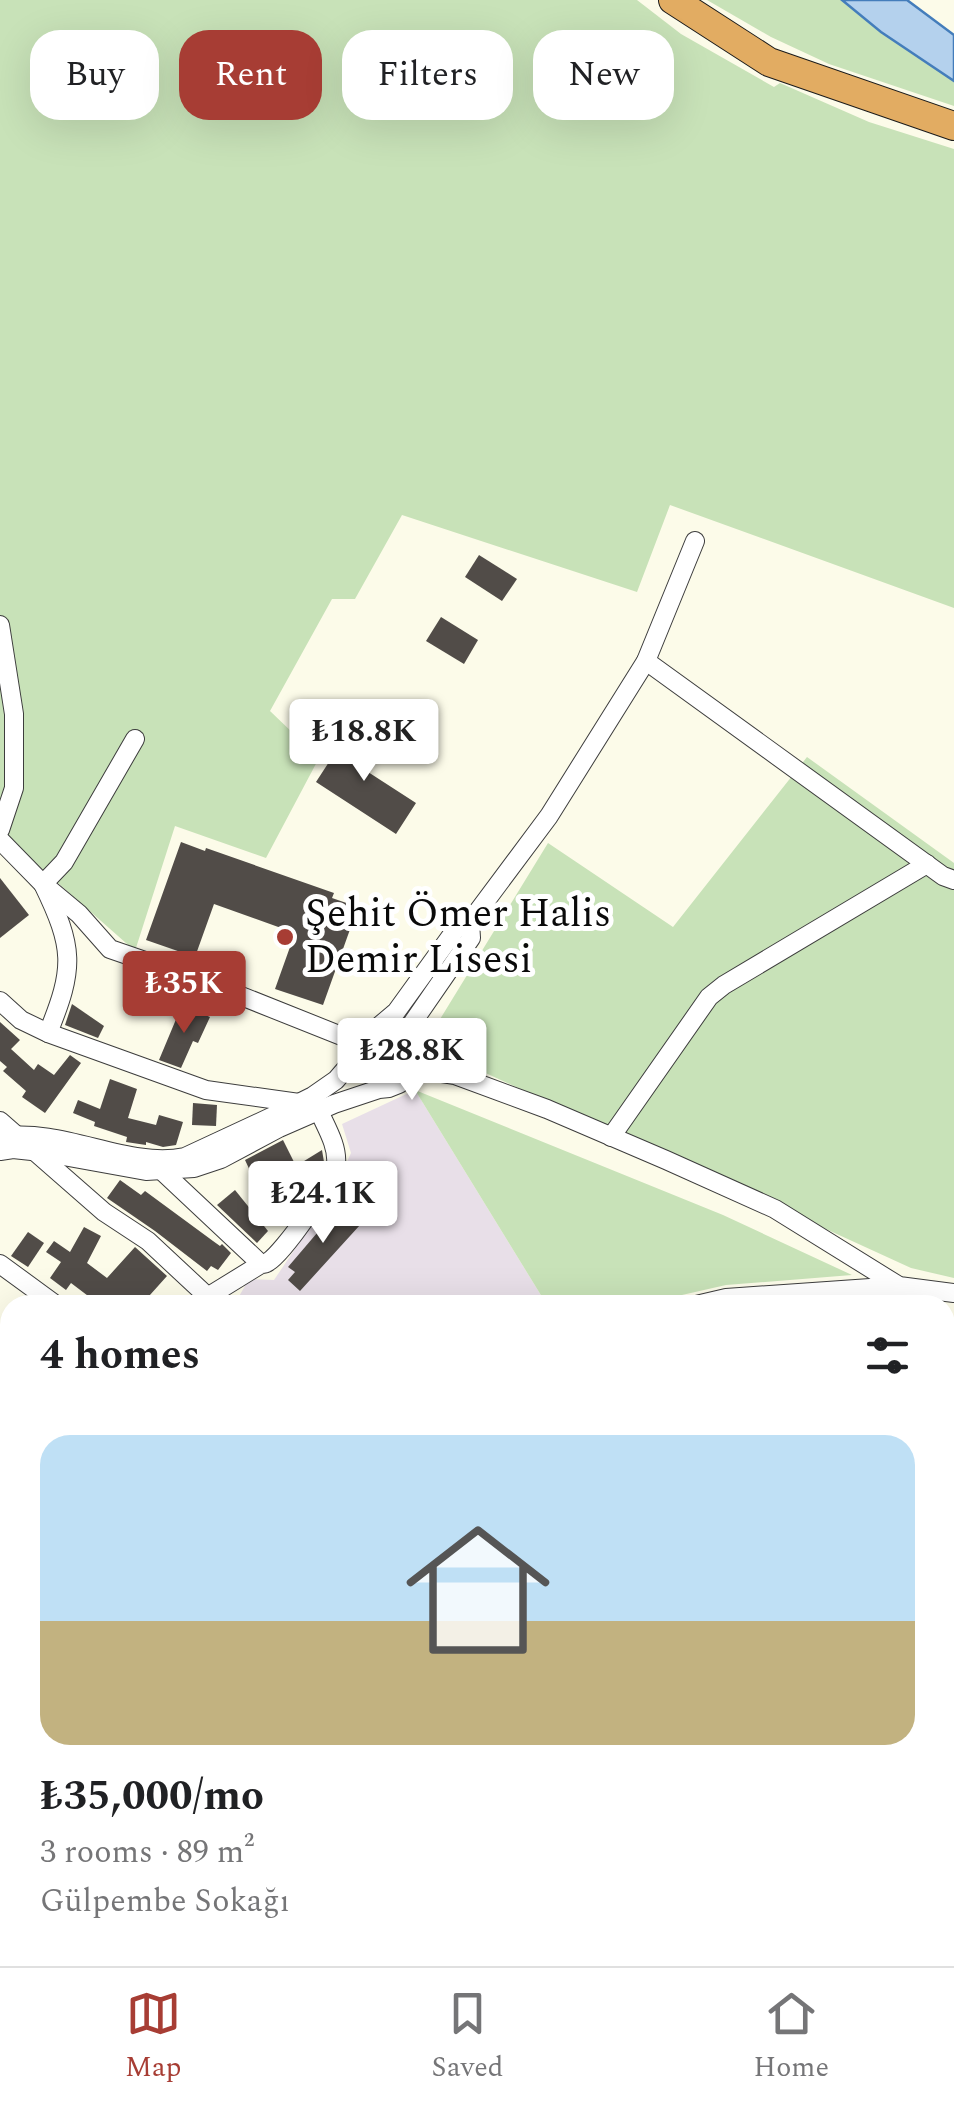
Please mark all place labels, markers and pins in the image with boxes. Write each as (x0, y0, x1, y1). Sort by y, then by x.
pin: ₺18.8K (283, 699, 445, 784)
place label: Şehit Ömer Halis Demir Lisesi (305, 884, 611, 991)
marker: Şehit Ömer Halis Demir Lisesi (274, 926, 296, 948)
pin: ₺35K (125, 951, 243, 1036)
pin: ₺28.8K (331, 1018, 493, 1103)
pin: ₺24.1K (242, 1161, 404, 1246)

